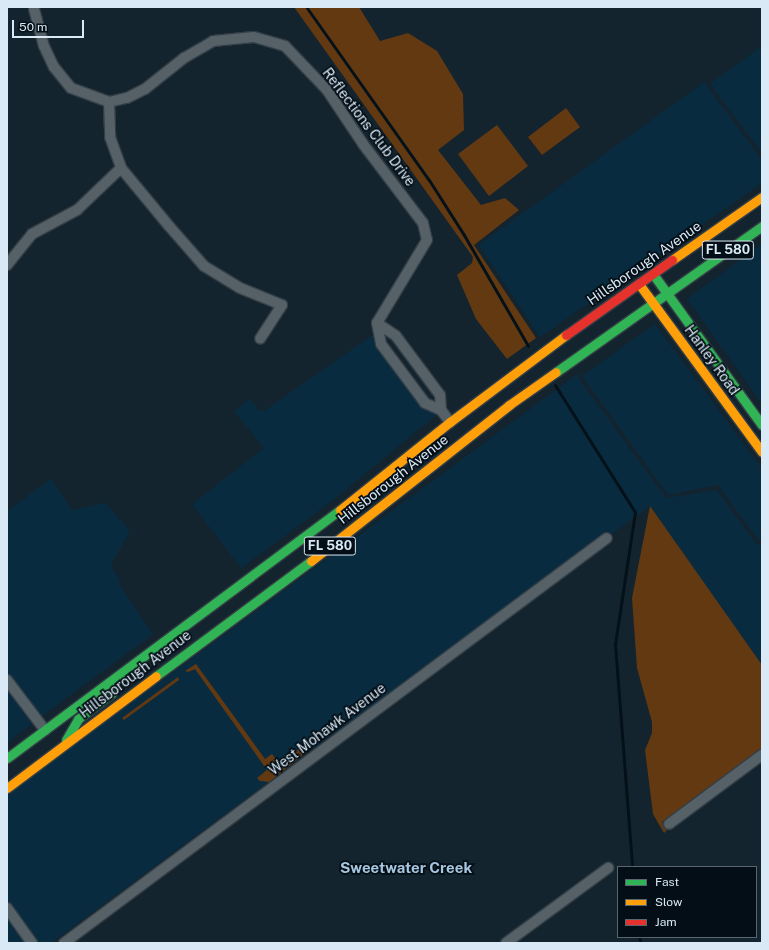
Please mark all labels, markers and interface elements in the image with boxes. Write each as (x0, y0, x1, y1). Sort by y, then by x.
scale bar (14, 12, 86, 38)
text: 50 m (19, 20, 47, 34)
street label: Reflections Club Drive (319, 64, 419, 190)
street label: Hillsborough Avenue (584, 217, 704, 309)
road number: FL 580 (701, 239, 755, 261)
street label: Hanley Road (681, 322, 743, 398)
street label: Hillsborough Avenue (335, 431, 451, 527)
road number: FL 580 (303, 535, 357, 557)
street label: Hillsborough Avenue (76, 627, 194, 721)
street label: West Mohawk Avenue (265, 679, 389, 779)
district label: Sweetwater Creek (340, 859, 472, 877)
legend (617, 866, 757, 938)
text: Fast (655, 875, 679, 889)
text: Slow (655, 895, 682, 909)
text: Jam (655, 915, 677, 929)

